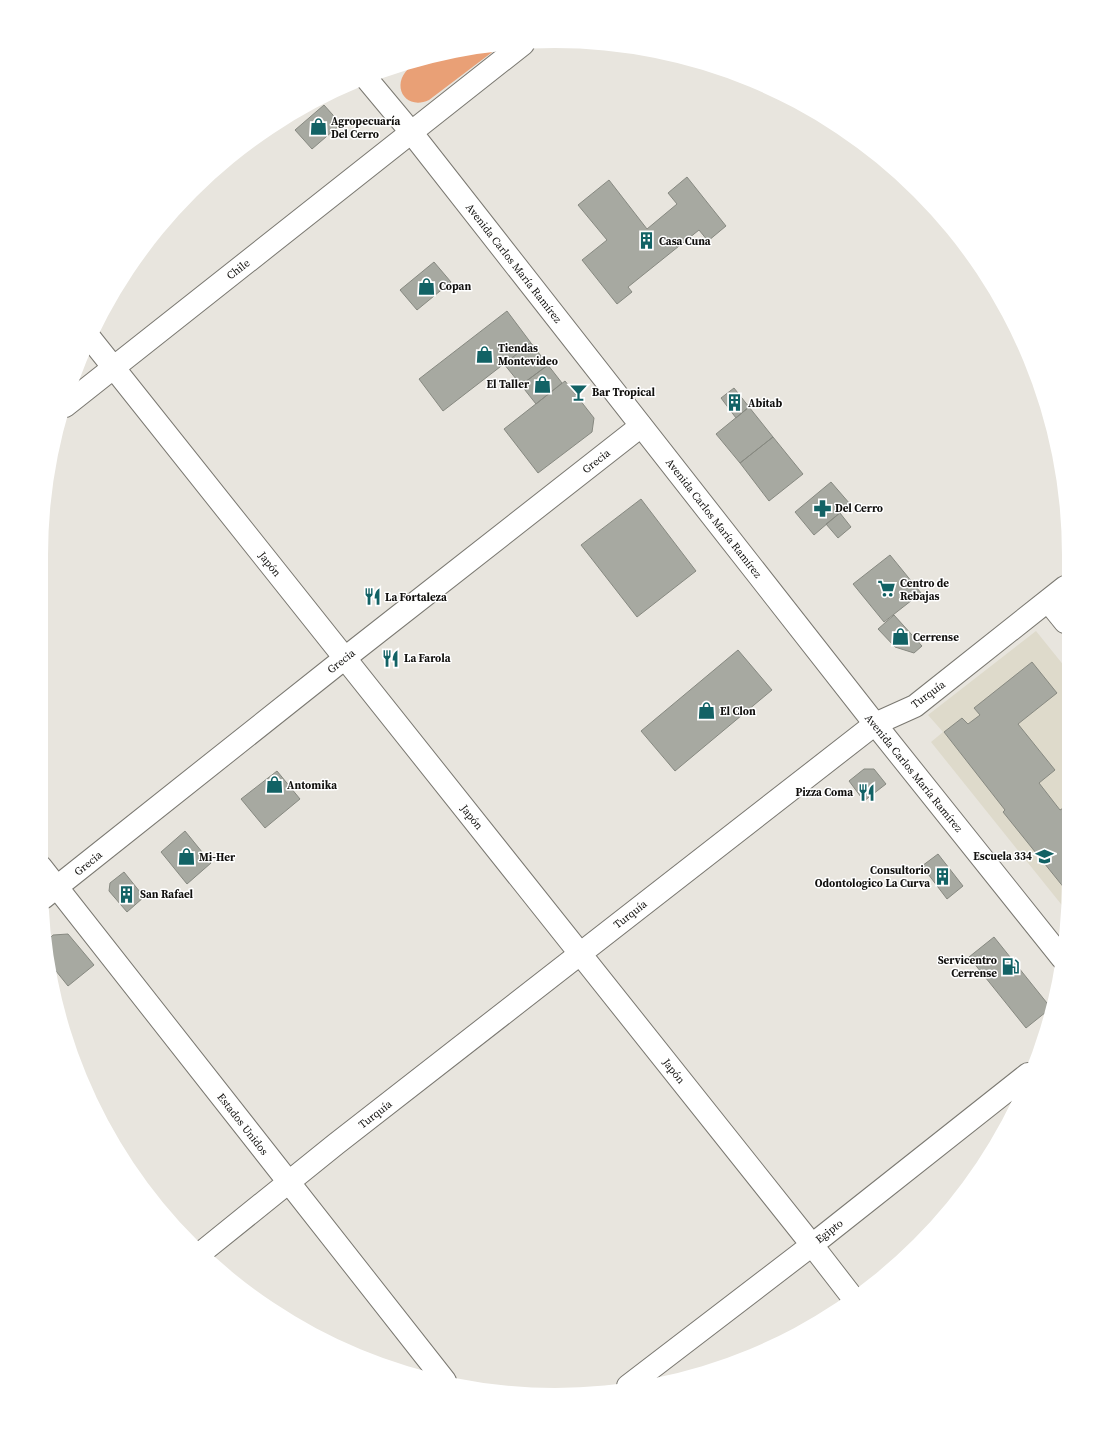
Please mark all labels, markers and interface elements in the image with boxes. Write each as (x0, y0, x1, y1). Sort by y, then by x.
place label: Agropecuaría Del Cerro (331, 114, 401, 142)
shop icon: Agropecuaría Del Cerro (308, 117, 328, 137)
street label: Avenida Carlos María Ramírez (462, 200, 565, 326)
building icon: Casa Cuna (636, 231, 656, 251)
place label: Casa Cuna (659, 234, 711, 249)
street label: Chile (224, 255, 253, 283)
shop icon: Copan (416, 276, 436, 296)
place label: Copan (439, 279, 471, 294)
place label: Tiendas Montevideo (498, 341, 558, 369)
shop icon: Tiendas Montevideo (475, 344, 495, 364)
shop icon: El Taller (532, 374, 552, 394)
place label: El Taller (487, 377, 530, 392)
bar icon: Bar Tropical (569, 382, 589, 402)
place label: Bar Tropical (592, 385, 656, 400)
building icon: Abitab (725, 393, 745, 413)
place label: Abitab (748, 396, 782, 411)
street label: Grecia (579, 445, 614, 477)
street label: Avenida Carlos María Ramírez (662, 455, 765, 581)
pharmacy icon: Del Cerro (812, 498, 832, 518)
place label: Del Cerro (835, 501, 883, 516)
street label: Japón (254, 548, 285, 580)
place label: Centro de Rebajas (900, 576, 949, 604)
supermarket icon: Centro de Rebajas (877, 579, 897, 599)
restaurant icon: La Fortaleza (362, 587, 382, 607)
place label: La Fortaleza (385, 590, 447, 605)
shop icon: Cerrense (890, 627, 910, 647)
place label: Cerrense (913, 630, 959, 645)
street label: Grecia (324, 645, 359, 677)
restaurant icon: La Farola (381, 648, 401, 668)
place label: La Farola (404, 651, 451, 666)
street label: Turquía (908, 677, 949, 712)
shop icon: El Clon (697, 701, 717, 721)
place label: El Clon (720, 704, 756, 719)
street label: Avenida Carlos María Ramírez (861, 711, 966, 836)
shop icon: Antomika (264, 775, 284, 795)
place label: Antomika (287, 778, 337, 793)
restaurant icon: Pizza Coma (856, 782, 876, 802)
place label: Pizza Coma (796, 785, 853, 800)
street label: Japón (456, 801, 487, 833)
school or university icon: Escuela 334 (1035, 846, 1055, 866)
street label: Grecia (71, 847, 106, 879)
shop icon: Mi-Her (176, 847, 196, 867)
place label: Escuela 334 (973, 849, 1032, 864)
place label: Mi-Her (199, 850, 236, 865)
place label: Consultorio Odontologico La Curva (815, 863, 930, 891)
building icon: Consultorio Odontologico La Curva (933, 866, 953, 886)
building icon: San Rafael (117, 884, 137, 904)
place label: San Rafael (140, 887, 194, 902)
street label: Turquía (610, 896, 651, 932)
place label: Servicentro Cerrense (938, 953, 997, 981)
fuel station icon: Servicentro Cerrense (1000, 956, 1020, 976)
street label: Japón (658, 1055, 688, 1087)
street label: Estados Unidos (214, 1090, 272, 1159)
street label: Turquía (355, 1096, 396, 1132)
street label: Egipto (812, 1216, 846, 1247)

